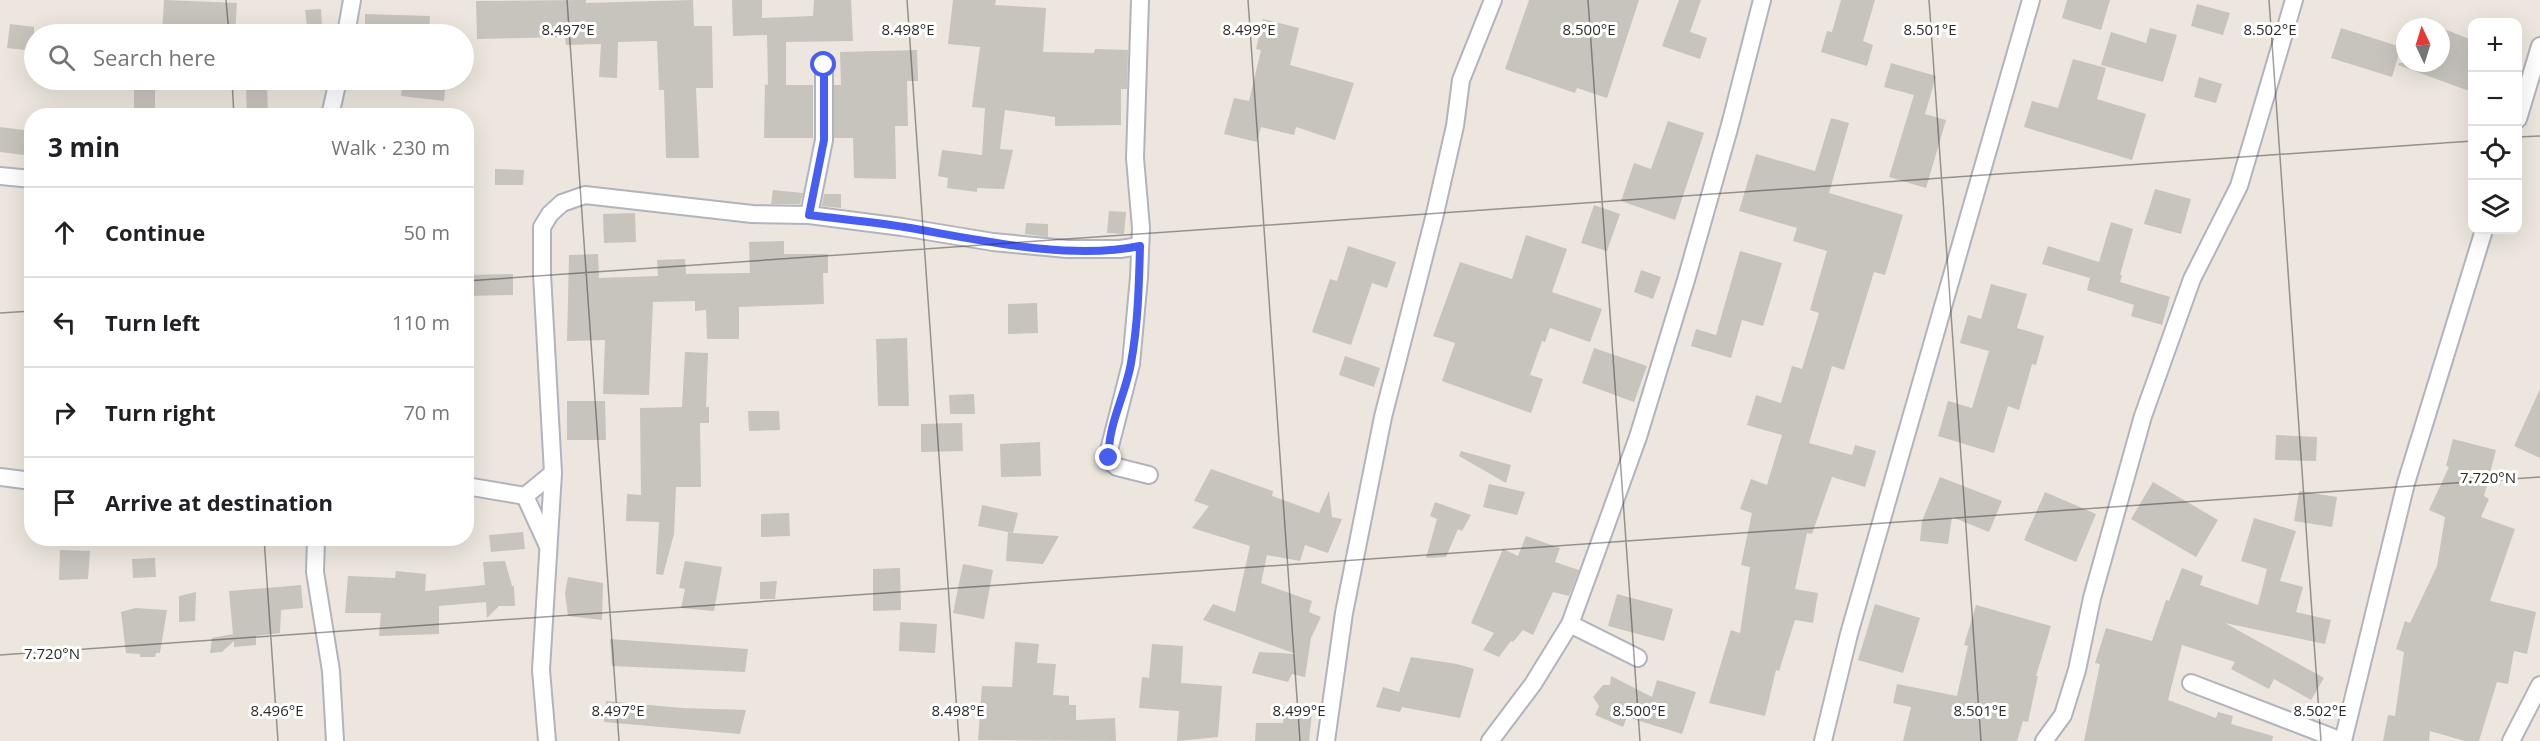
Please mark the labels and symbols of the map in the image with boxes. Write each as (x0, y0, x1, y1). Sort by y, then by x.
north arrow (2396, 18, 2450, 72)
text: 8.497°E (541, 19, 595, 39)
text: 8.498°E (881, 19, 935, 39)
text: 8.499°E (1222, 19, 1276, 39)
text: 8.500°E (1562, 19, 1616, 39)
text: 8.501°E (1903, 19, 1957, 39)
text: 8.502°E (2243, 19, 2297, 39)
route start (810, 51, 836, 77)
route end (1095, 444, 1121, 470)
text: 7.720°N (2460, 467, 2516, 487)
text: 7.720°N (24, 643, 80, 663)
text: 8.496°E (250, 700, 304, 720)
text: 8.497°E (591, 700, 645, 720)
text: 8.498°E (931, 700, 985, 720)
text: 8.499°E (1272, 700, 1326, 720)
text: 8.500°E (1612, 700, 1666, 720)
text: 8.501°E (1953, 700, 2007, 720)
text: 8.502°E (2293, 700, 2347, 720)

